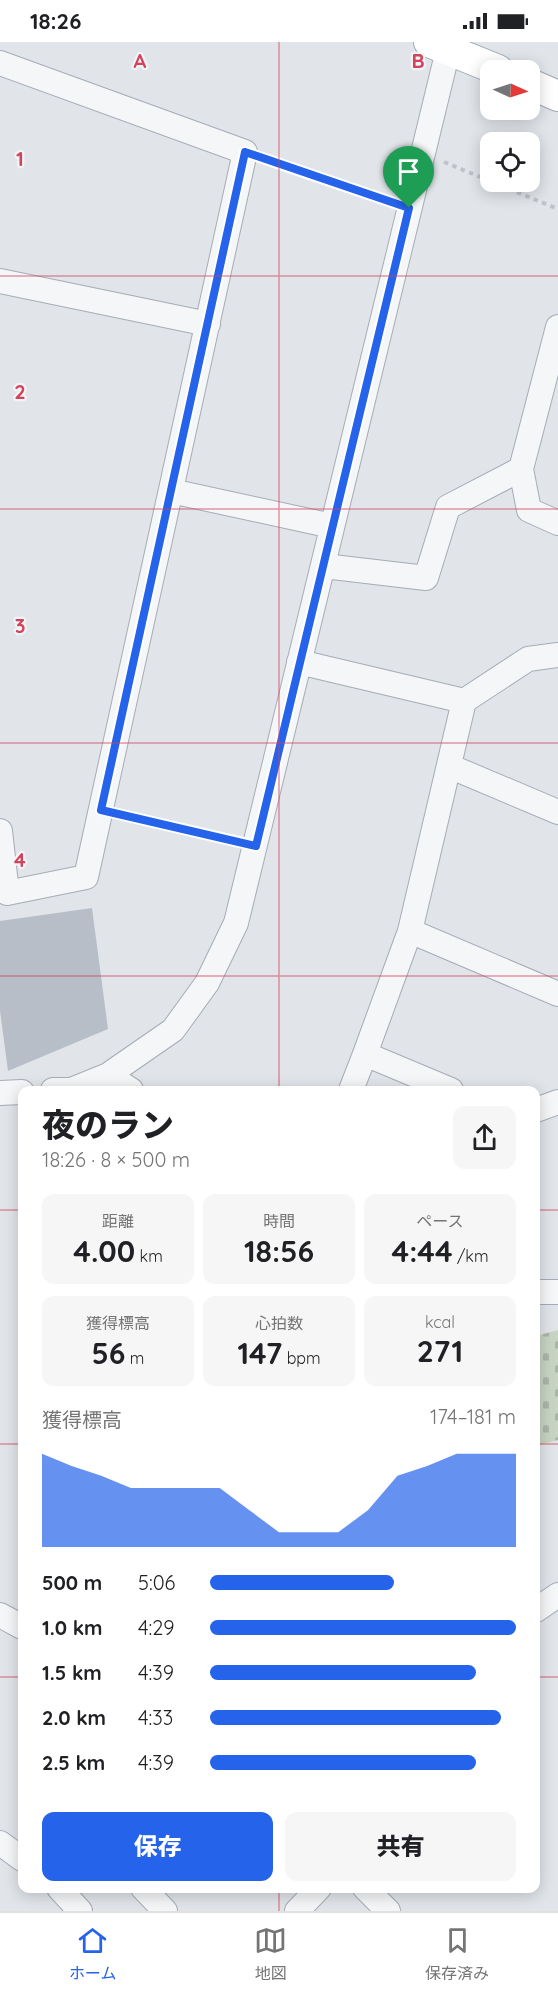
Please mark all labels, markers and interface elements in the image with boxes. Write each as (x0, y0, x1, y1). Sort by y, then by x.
text: 18:26 (30, 7, 81, 35)
text: A (134, 48, 147, 73)
text: B (411, 48, 425, 73)
north arrow (480, 60, 540, 120)
map controls (480, 60, 540, 192)
button: locate (480, 132, 540, 192)
text: 1 (16, 146, 24, 171)
pin (383, 146, 434, 208)
icon: arrive (392, 155, 425, 188)
text: 2 (14, 379, 26, 404)
text: 3 (15, 613, 25, 638)
text: 4 (14, 847, 26, 872)
text: 夜のラン (42, 1104, 174, 1145)
button: share (453, 1106, 516, 1169)
text: 18:26 · 8 × 500 m (42, 1147, 190, 1172)
text: 距離 (102, 1211, 134, 1231)
text: 時間 (263, 1211, 295, 1231)
text: ペース (416, 1211, 464, 1231)
text: 4.00 (73, 1232, 135, 1270)
text: 18:56 (244, 1232, 314, 1270)
text: 4:44 (392, 1232, 453, 1270)
text: km (135, 1246, 163, 1266)
text: /km (453, 1246, 489, 1266)
text: kcal (425, 1312, 455, 1332)
text: 獲得標高 (86, 1313, 150, 1333)
text: 心拍数 (255, 1313, 303, 1333)
text: 271 (417, 1332, 463, 1370)
text: 56 (92, 1334, 125, 1372)
text: 147 (237, 1334, 282, 1372)
text: m (125, 1348, 144, 1368)
text: bpm (282, 1348, 321, 1368)
text: 174–181 m (430, 1404, 516, 1429)
text: 獲得標高 (42, 1407, 122, 1432)
text: 500 m (42, 1570, 102, 1595)
text: 5:06 (138, 1570, 175, 1595)
text: 1.0 km (42, 1615, 102, 1640)
text: 4:29 (138, 1615, 175, 1640)
text: 1.5 km (42, 1660, 102, 1685)
text: 4:39 (138, 1660, 174, 1685)
text: 2.0 km (42, 1705, 106, 1730)
text: 4:33 (138, 1705, 173, 1730)
text: 2.5 km (42, 1750, 105, 1775)
text: 4:39 (138, 1750, 174, 1775)
button: 保存 (42, 1812, 273, 1881)
button: 共有 (285, 1812, 516, 1881)
tab: ホーム (69, 1924, 116, 1984)
tab: 地図 (254, 1924, 287, 1984)
tab: 保存済み (425, 1924, 489, 1984)

